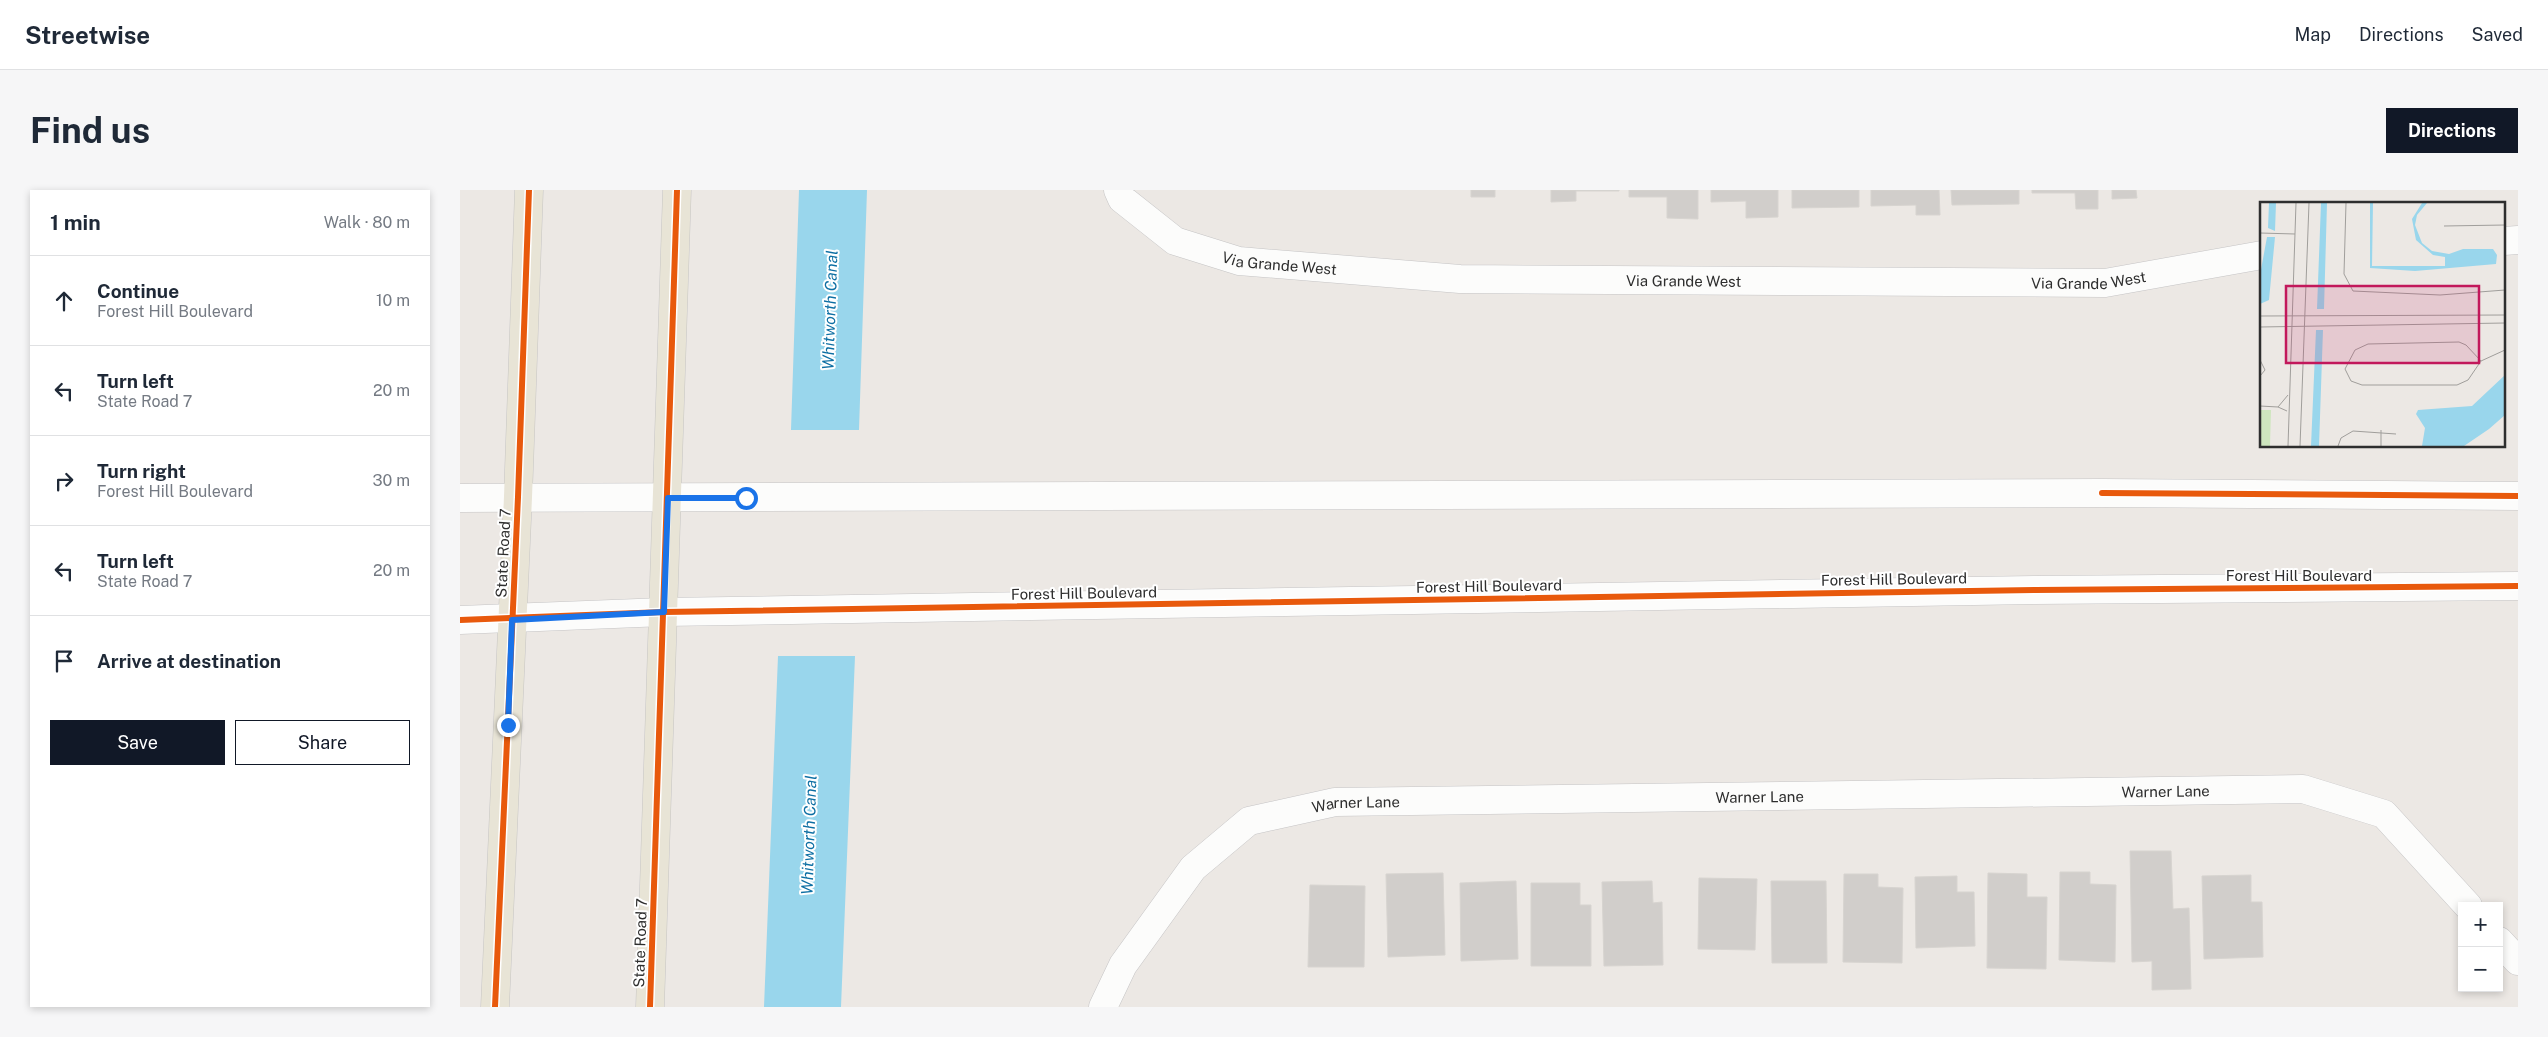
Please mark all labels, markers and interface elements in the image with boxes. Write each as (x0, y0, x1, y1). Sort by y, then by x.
text: Streetwise (25, 21, 150, 49)
text: Map (2294, 24, 2331, 45)
text: Directions (2359, 24, 2444, 45)
text: Saved (2472, 24, 2523, 45)
button: Directions (2386, 108, 2518, 153)
text: Find us (30, 110, 150, 151)
inset map (2260, 202, 2506, 448)
text: 1 min (50, 210, 101, 235)
text: Walk · 80 m (324, 213, 410, 232)
street label: Via Grande West (1220, 248, 1338, 277)
water label: Whitworth Canal (818, 250, 842, 370)
street label: Via Grande West (2031, 267, 2147, 292)
street label: Via Grande West (1626, 272, 1742, 289)
text: Continue (97, 280, 179, 302)
icon: ahead (50, 287, 78, 315)
text: 10 m (376, 291, 410, 310)
text: Forest Hill Boulevard (97, 302, 253, 321)
text: Turn left (97, 370, 174, 392)
icon: left (50, 377, 78, 405)
text: 20 m (373, 381, 410, 400)
text: State Road 7 (97, 392, 192, 411)
text: Turn right (97, 460, 186, 482)
icon: right (50, 467, 78, 495)
text: 30 m (373, 471, 410, 490)
text: Forest Hill Boulevard (97, 482, 253, 501)
route start (735, 487, 758, 510)
street label: State Road 7 (492, 508, 514, 598)
text: Turn left (97, 550, 174, 572)
icon: left (50, 557, 78, 585)
text: 20 m (373, 561, 410, 580)
street label: Forest Hill Boulevard (2226, 567, 2372, 584)
street label: Forest Hill Boulevard (1821, 569, 1967, 589)
text: State Road 7 (97, 572, 192, 591)
street label: Forest Hill Boulevard (1416, 576, 1562, 596)
street label: Forest Hill Boulevard (1011, 583, 1157, 603)
icon: arrive (50, 647, 78, 675)
text: Arrive at destination (97, 650, 281, 672)
route end (497, 714, 520, 737)
button: Save (50, 720, 225, 765)
button: Share (235, 720, 410, 765)
water label: Whitworth Canal (797, 775, 821, 895)
street label: Warner Lane (2121, 782, 2210, 800)
street label: Warner Lane (1715, 787, 1804, 805)
street label: Warner Lane (1310, 793, 1400, 815)
street label: State Road 7 (630, 898, 650, 988)
map controls (2458, 902, 2503, 992)
button: + (2458, 902, 2503, 947)
button: − (2458, 947, 2503, 992)

